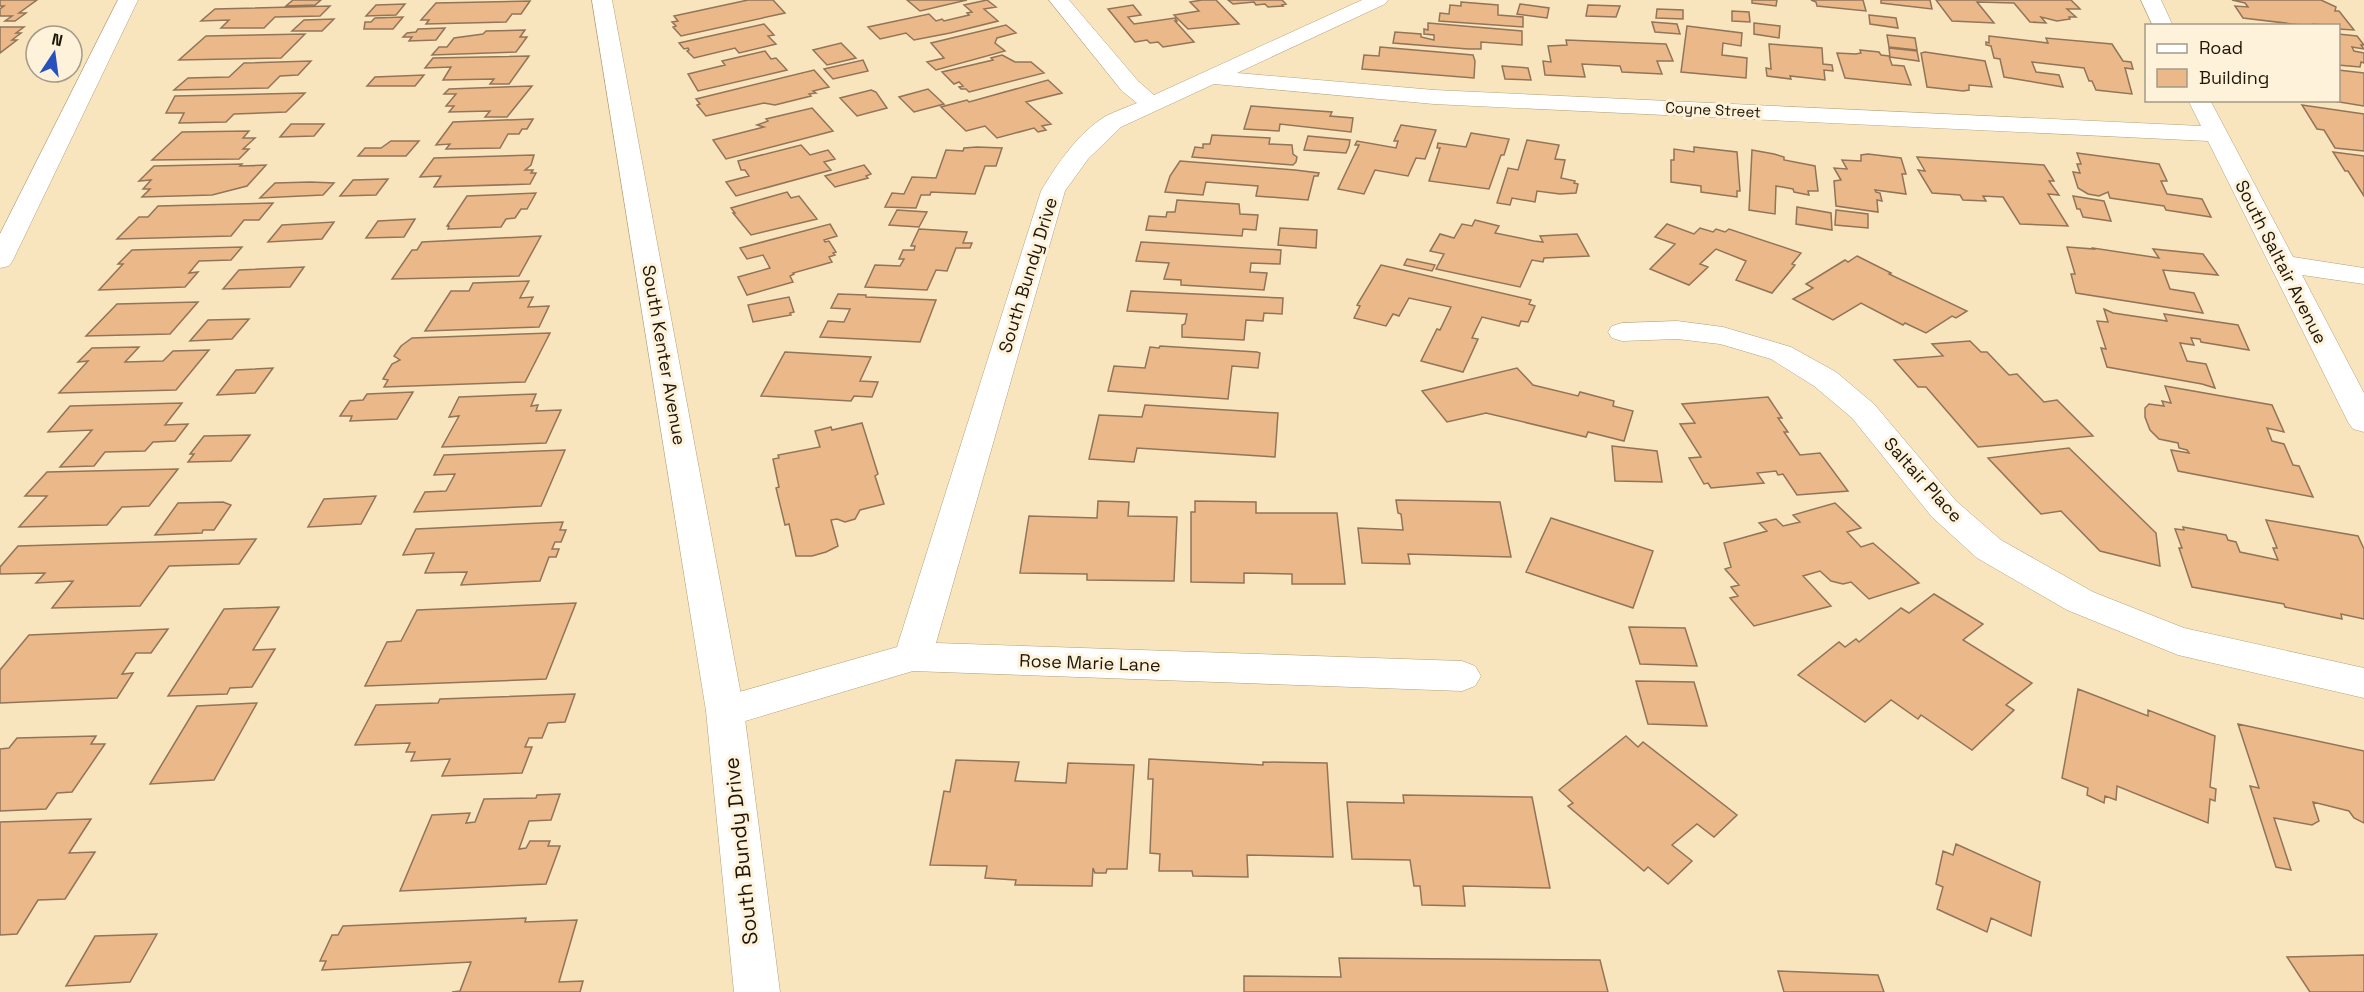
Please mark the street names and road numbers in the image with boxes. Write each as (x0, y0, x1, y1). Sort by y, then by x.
street label: Coyne Street (1665, 98, 1761, 122)
street label: South Saltair Avenue (2230, 176, 2333, 347)
street label: South Bundy Drive (993, 194, 1062, 355)
street label: South Kenter Avenue (637, 263, 692, 447)
street label: Saltair Place (1879, 432, 1968, 527)
street label: Rose Marie Lane (1019, 649, 1161, 676)
street label: South Bundy Drive (717, 756, 764, 946)

